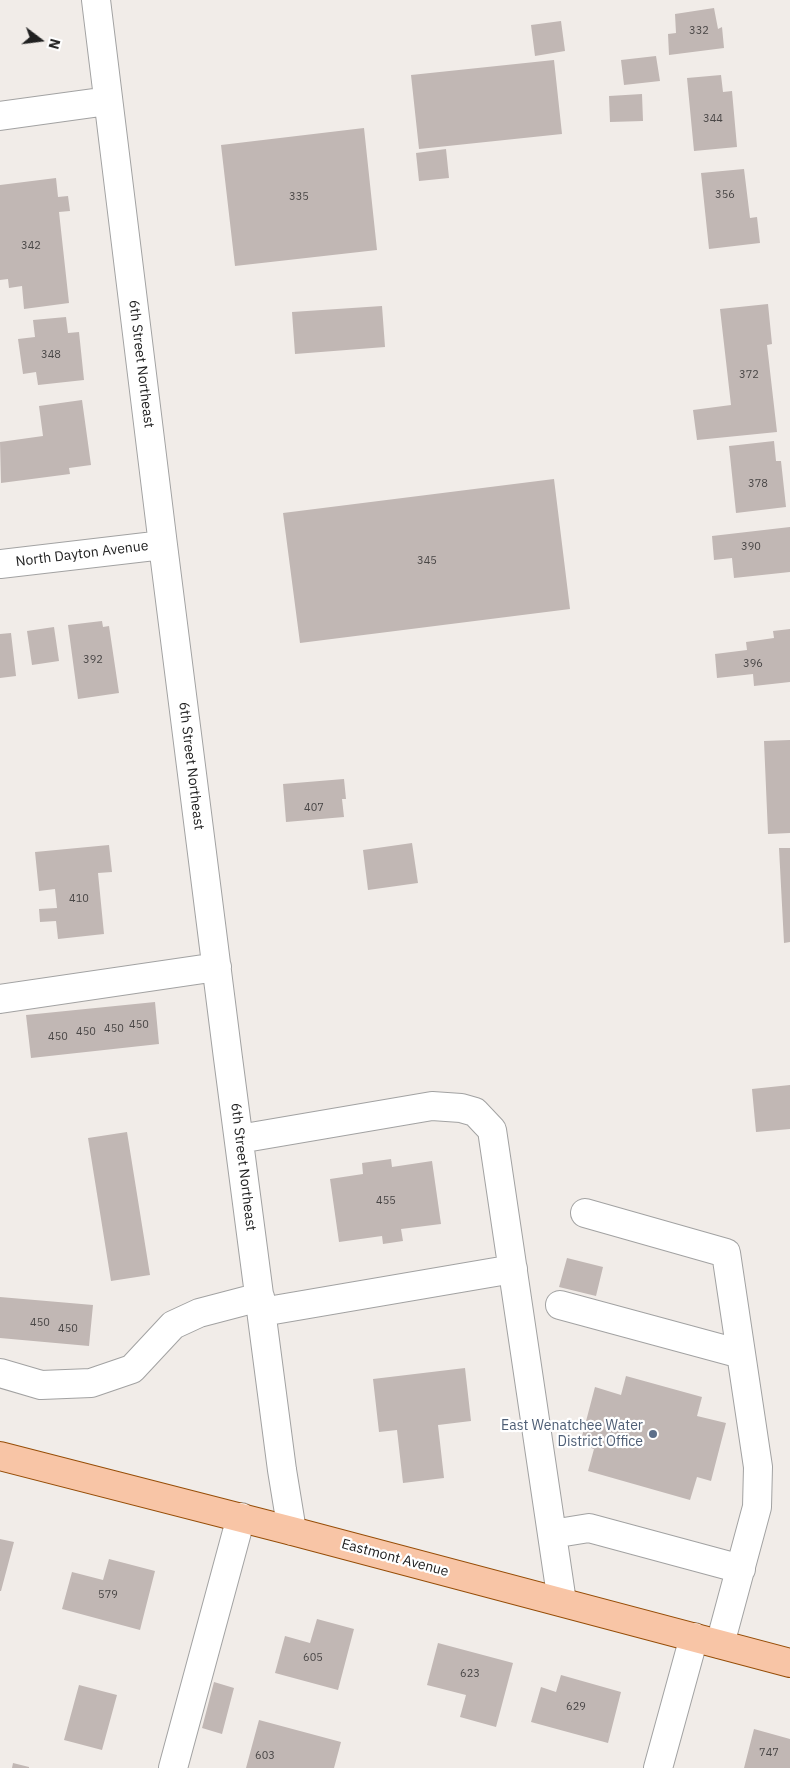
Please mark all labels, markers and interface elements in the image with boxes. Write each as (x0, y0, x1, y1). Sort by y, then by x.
north arrow (15, 15, 65, 65)
house number: 332 (689, 24, 709, 38)
text: N (44, 37, 64, 51)
house number: 344 (703, 112, 723, 126)
house number: 356 (715, 188, 735, 202)
house number: 335 (289, 190, 309, 204)
house number: 342 (21, 239, 41, 253)
street label: 6th Street Northeast (125, 299, 157, 429)
house number: 348 (41, 348, 61, 362)
house number: 372 (739, 368, 759, 382)
house number: 378 (748, 477, 768, 491)
street label: North Dayton Avenue (15, 538, 149, 570)
house number: 390 (741, 540, 761, 554)
house number: 345 (417, 554, 437, 568)
house number: 392 (83, 653, 103, 667)
house number: 396 (743, 657, 763, 671)
street label: 6th Street Northeast (175, 701, 207, 831)
house number: 407 (304, 801, 324, 815)
house number: 410 (69, 892, 89, 906)
house number: 450 (129, 1018, 149, 1032)
house number: 450 (104, 1022, 124, 1036)
house number: 450 (76, 1025, 96, 1039)
house number: 450 (48, 1030, 68, 1044)
street label: 6th Street Northeast (227, 1102, 259, 1232)
house number: 455 (376, 1194, 396, 1208)
house number: 450 (30, 1316, 50, 1330)
house number: 450 (58, 1322, 78, 1336)
place label: East Wenatchee Water District Office (501, 1418, 643, 1450)
marker: East Wenatchee Water District Office (647, 1428, 659, 1440)
street label: Eastmont Avenue (340, 1536, 450, 1580)
house number: 579 (98, 1588, 118, 1602)
house number: 605 (303, 1651, 323, 1665)
house number: 623 (460, 1667, 480, 1681)
house number: 629 (566, 1700, 586, 1714)
house number: 747 (759, 1746, 779, 1760)
house number: 603 (255, 1749, 275, 1763)

